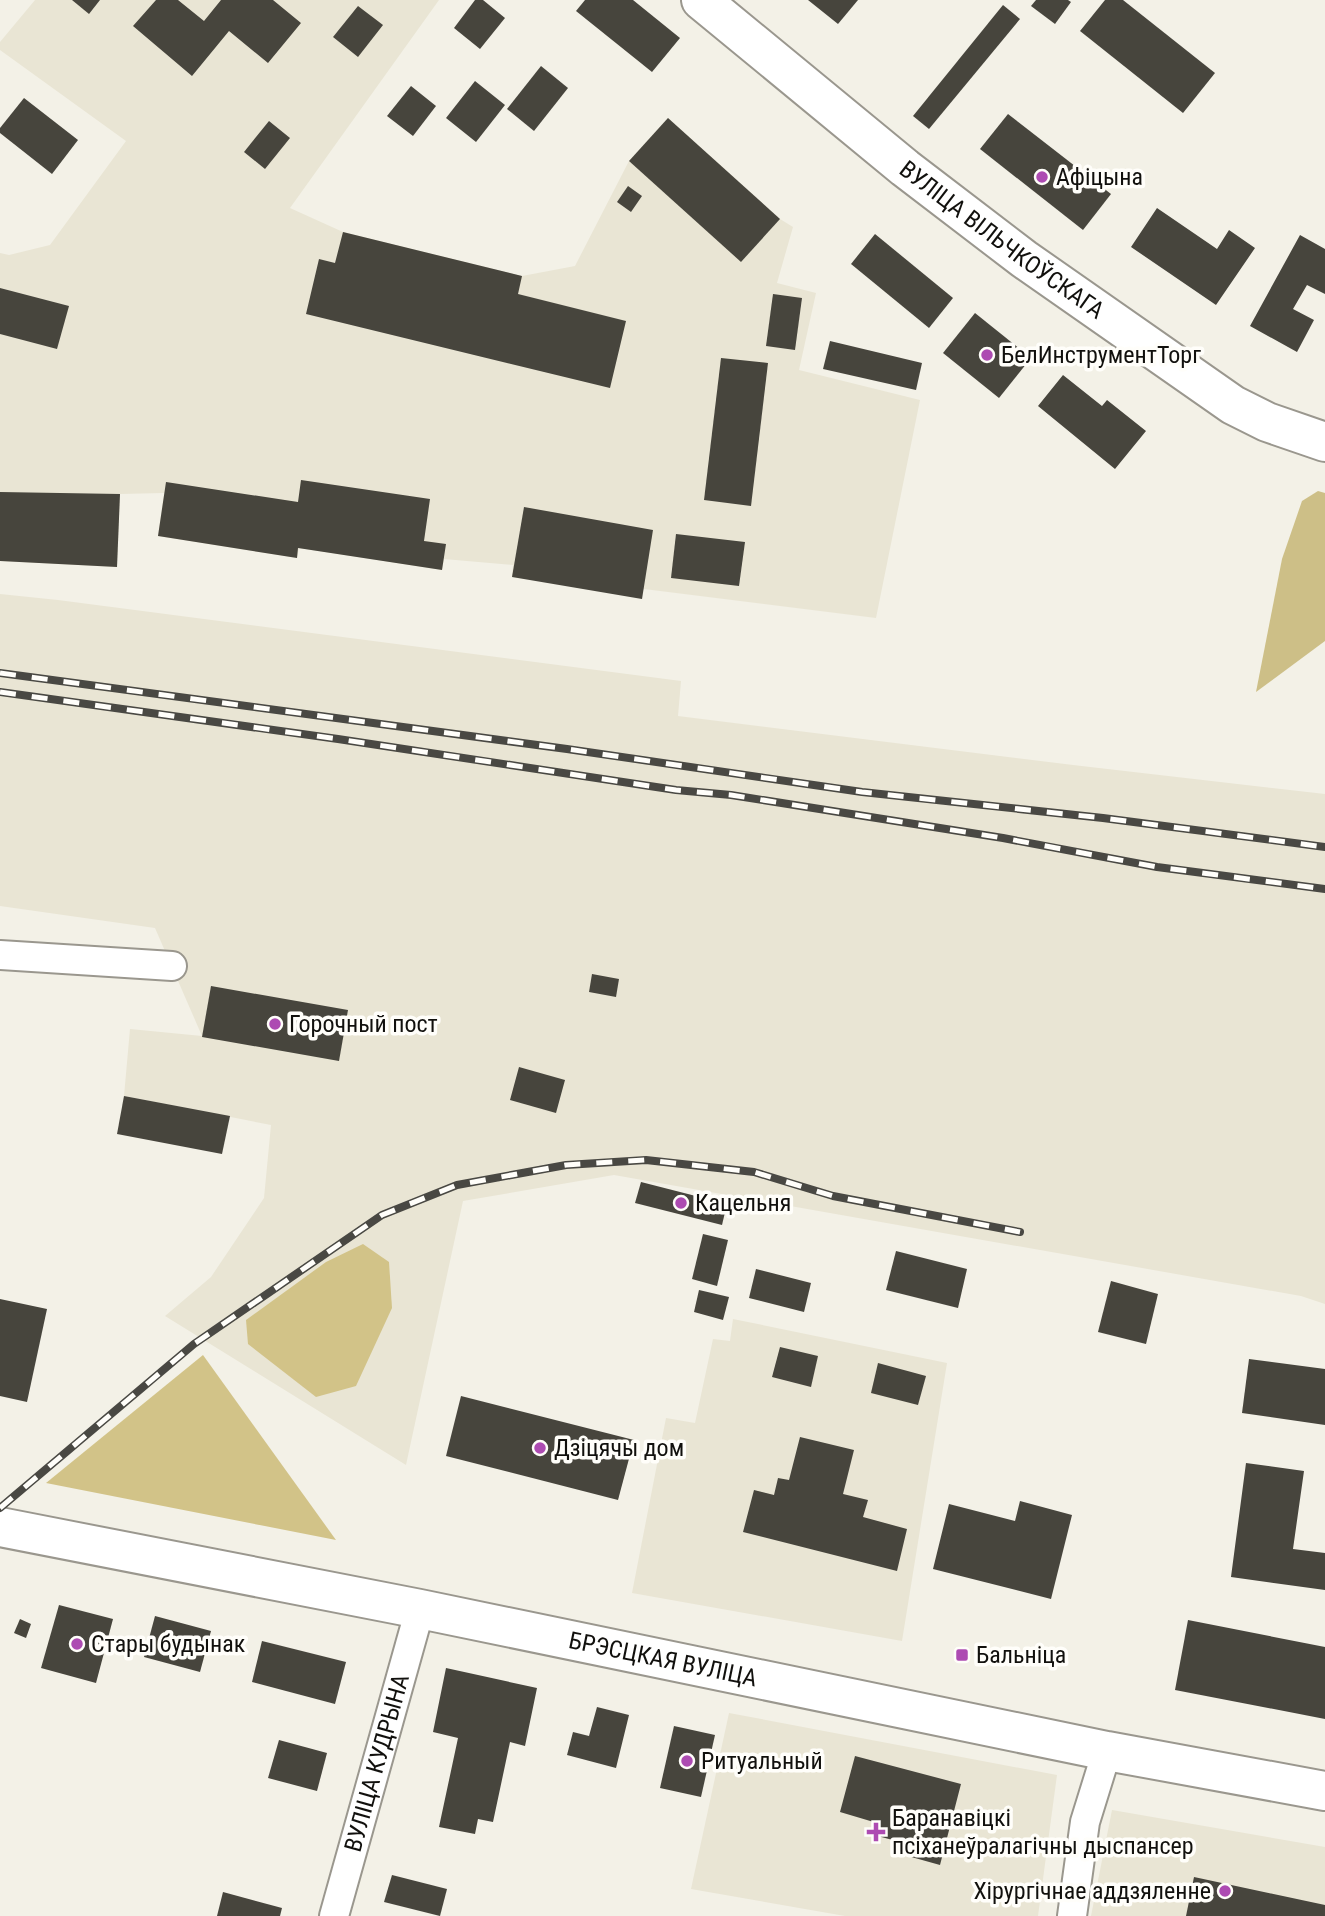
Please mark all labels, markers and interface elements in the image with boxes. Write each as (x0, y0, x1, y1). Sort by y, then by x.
street label: ВУЛІЦА ВІЛЬЧКОЎСКАГА (894, 155, 1110, 325)
place label: Афіцына (1056, 163, 1143, 191)
marker: Афіцына (1034, 169, 1050, 185)
place label: БелИнструментТорг (1001, 341, 1201, 369)
marker: БелИнструментТорг (979, 347, 995, 363)
place label: Горочный пост (289, 1010, 438, 1038)
marker: Горочный пост (267, 1016, 283, 1032)
place label: Кацельня (695, 1189, 791, 1217)
marker: Кацельня (673, 1195, 689, 1211)
place label: Дзіцячы дом (554, 1434, 684, 1462)
marker: Дзіцячы дом (532, 1440, 548, 1456)
street label: БРЭСЦКАЯ ВУЛІЦА (566, 1626, 760, 1692)
place label: Стары будынак (91, 1630, 246, 1658)
marker: Стары будынак (69, 1636, 85, 1652)
place label: Бальніца (976, 1641, 1066, 1669)
marker: Бальніца (954, 1647, 970, 1663)
street label: ВУЛІЦА КУДРЫНА (339, 1671, 415, 1855)
place label: Ритуальный (701, 1747, 823, 1775)
marker: Ритуальный (679, 1753, 695, 1769)
place label: Баранавіцкі псіханеўралагічны дыспансер (892, 1804, 1194, 1860)
marker: Баранавіцкі псіханеўралагічны дыспансер (866, 1822, 886, 1842)
place label: Хірургічнае аддзяленне (973, 1877, 1211, 1905)
marker: Хірургічнае аддзяленне (1217, 1883, 1233, 1899)

